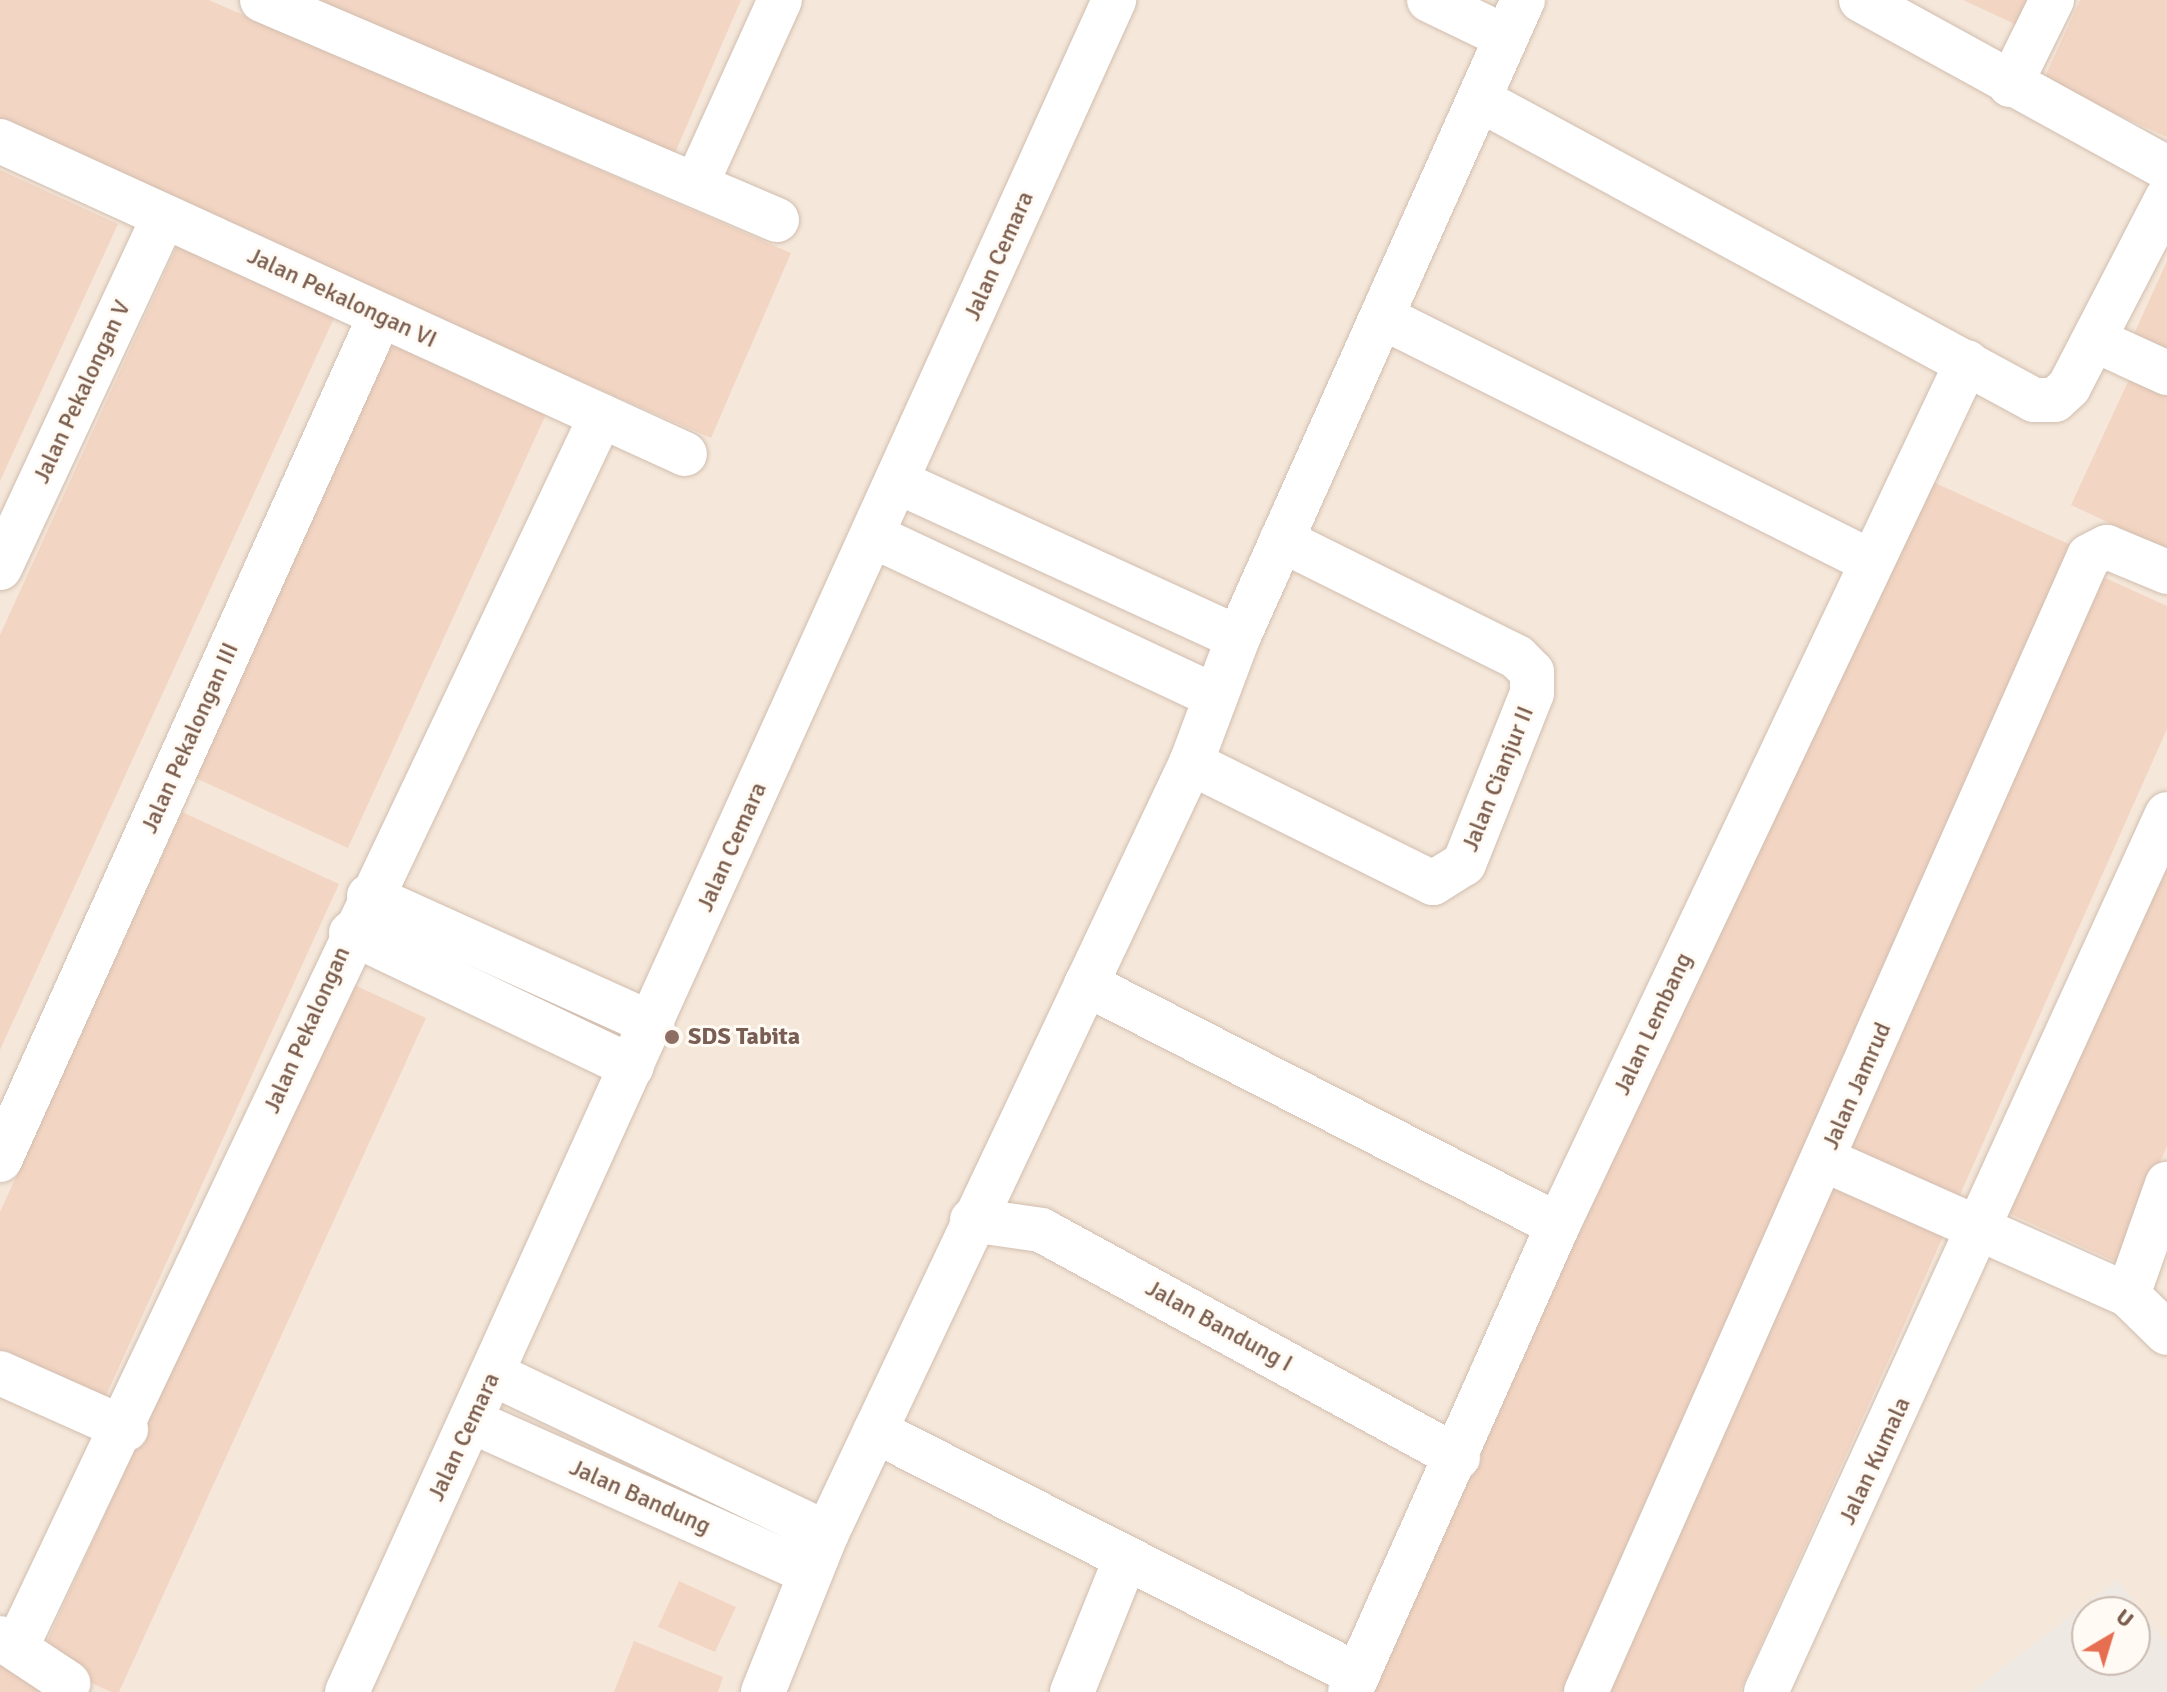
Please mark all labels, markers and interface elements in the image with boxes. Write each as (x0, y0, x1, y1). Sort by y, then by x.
street label: Jalan Cemara (958, 187, 1040, 325)
street label: Jalan Pekalongan VI (243, 242, 441, 354)
street label: Jalan Pekalongan V (27, 296, 137, 488)
street label: Jalan Pekalongan III (135, 638, 245, 838)
street label: Jalan Cianjur II (1456, 702, 1540, 856)
street label: Jalan Cemara (691, 778, 773, 916)
street label: Jalan Pekalongan (257, 942, 357, 1118)
street label: Jalan Lembang (1608, 948, 1698, 1100)
street label: Jalan Jamrud (1816, 1018, 1898, 1154)
place label: SDS Tabita (688, 1023, 800, 1051)
marker: SDS Tabita (663, 1028, 681, 1046)
street label: Jalan Bandung I (1140, 1274, 1298, 1378)
street label: Jalan Cemara (422, 1368, 506, 1506)
street label: Jalan Kumala (1833, 1393, 1917, 1529)
street label: Jalan Bandung (565, 1453, 715, 1541)
north arrow (2071, 1596, 2151, 1676)
text: U (2111, 1603, 2139, 1633)

